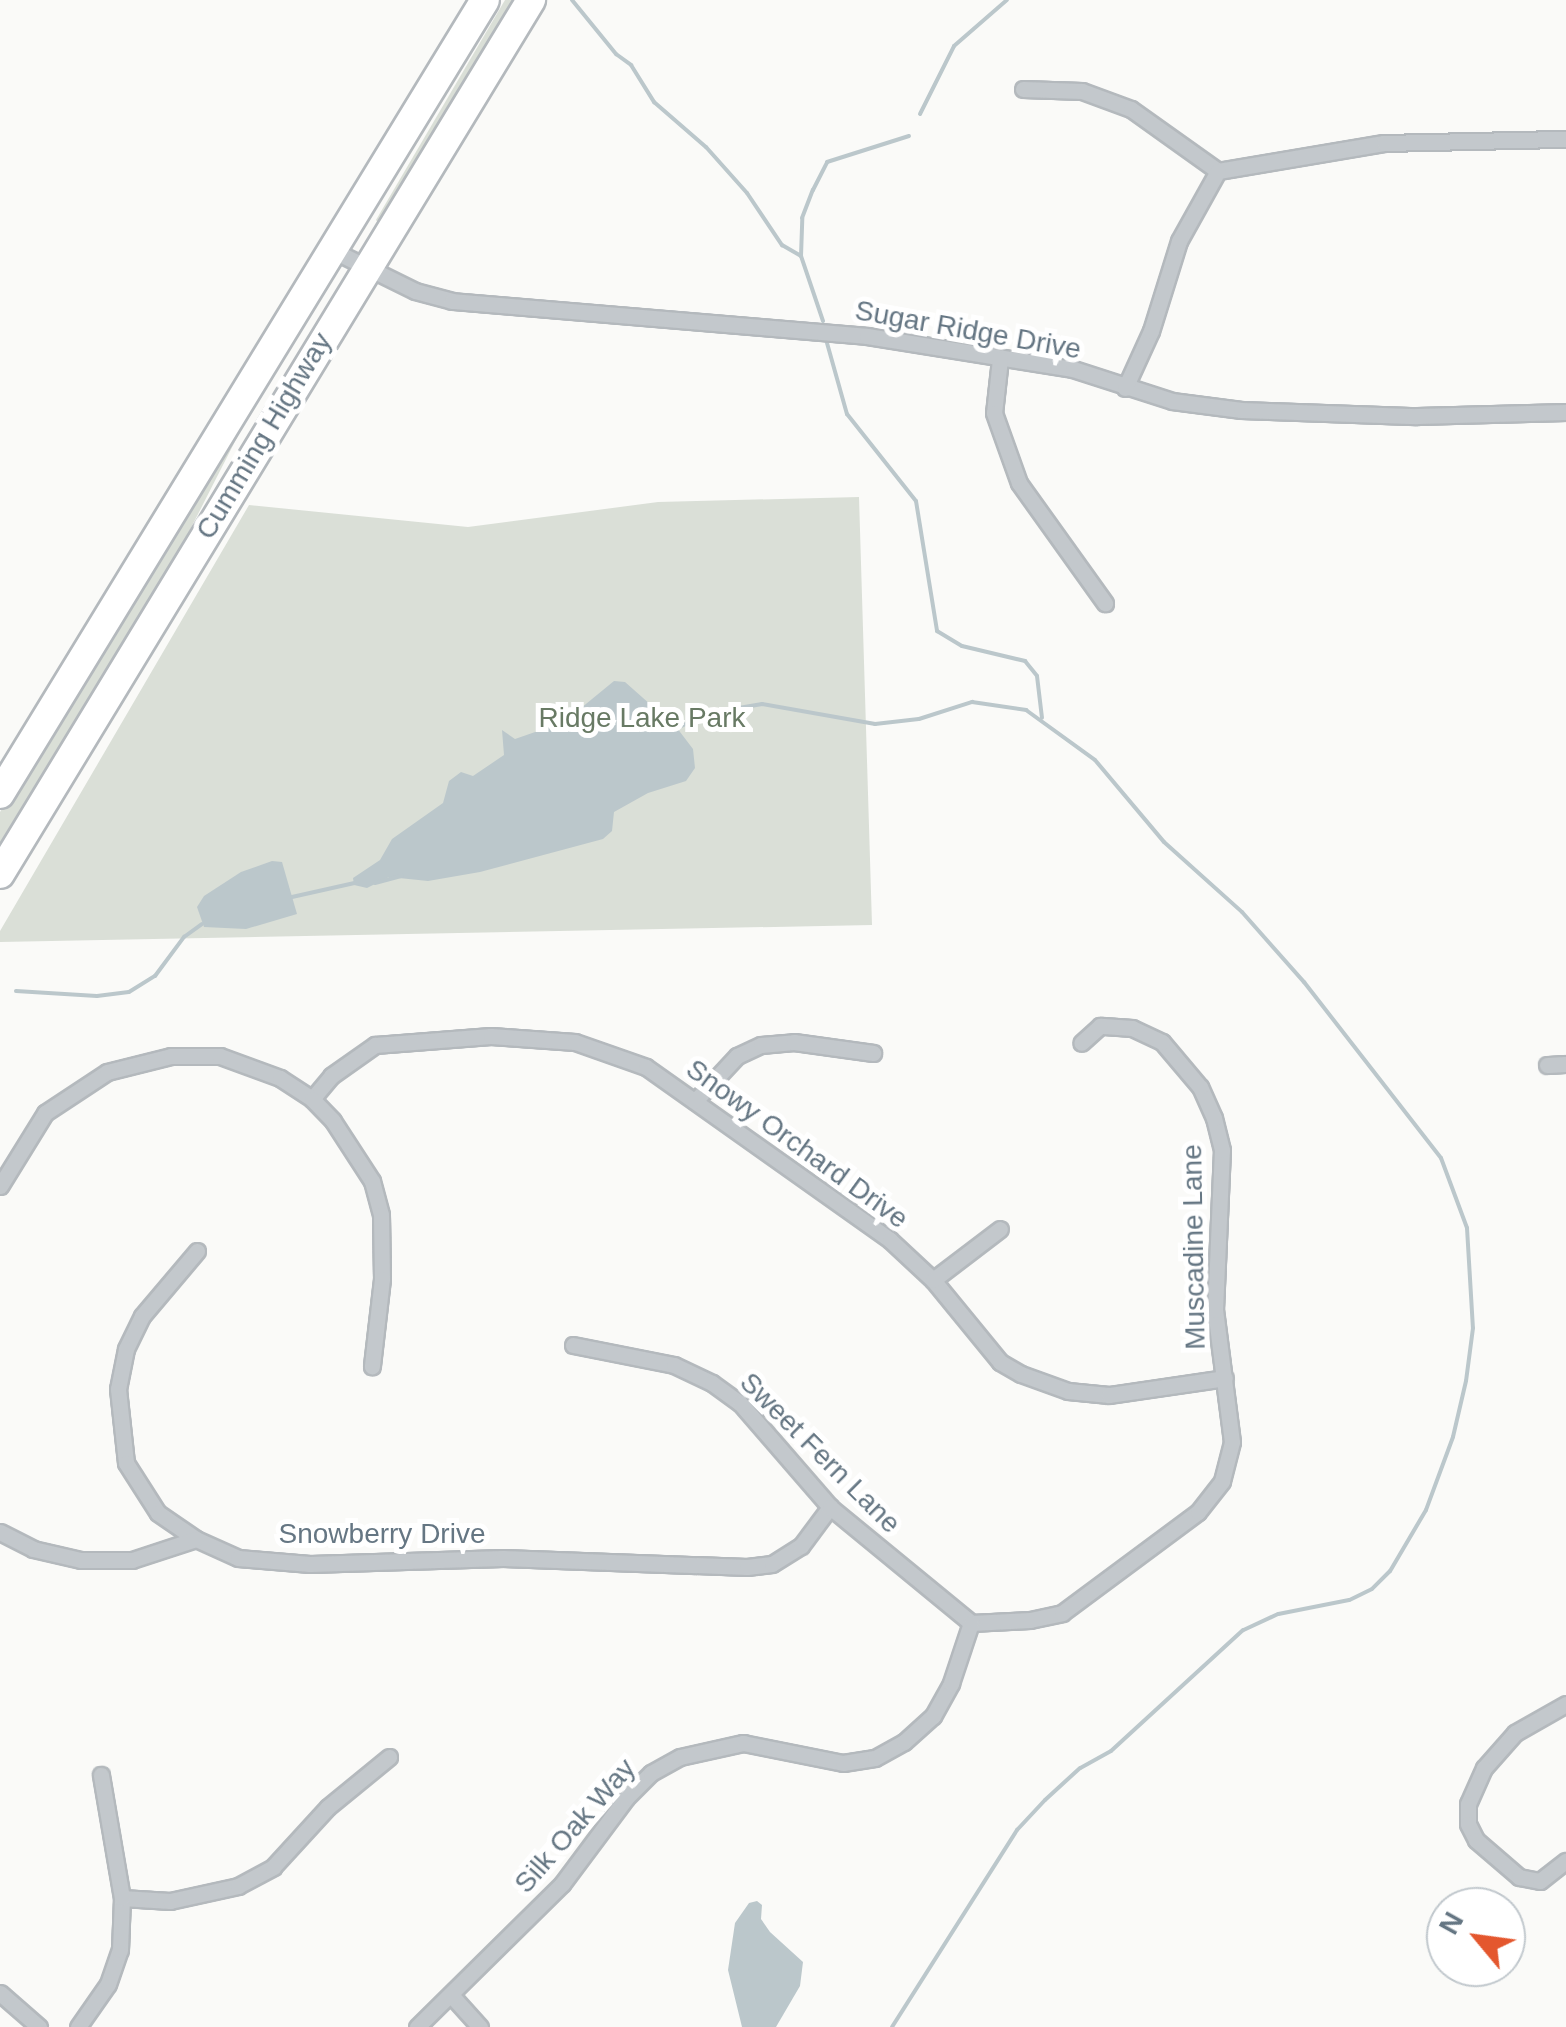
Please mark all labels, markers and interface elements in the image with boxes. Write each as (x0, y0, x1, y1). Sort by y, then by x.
street label: Sugar Ridge Drive (852, 294, 1084, 366)
street label: Cumming Highway (189, 327, 339, 545)
park label: Ridge Lake Park (538, 701, 746, 735)
street label: Snowy Orchard Drive (679, 1052, 915, 1236)
street label: Muscadine Lane (1175, 1144, 1213, 1350)
street label: Sweet Fern Lane (733, 1366, 907, 1540)
street label: Snowberry Drive (279, 1517, 485, 1551)
street label: Silk Oak Way (508, 1752, 642, 1900)
north arrow (1426, 1887, 1526, 1987)
text: N (1433, 1907, 1470, 1940)

